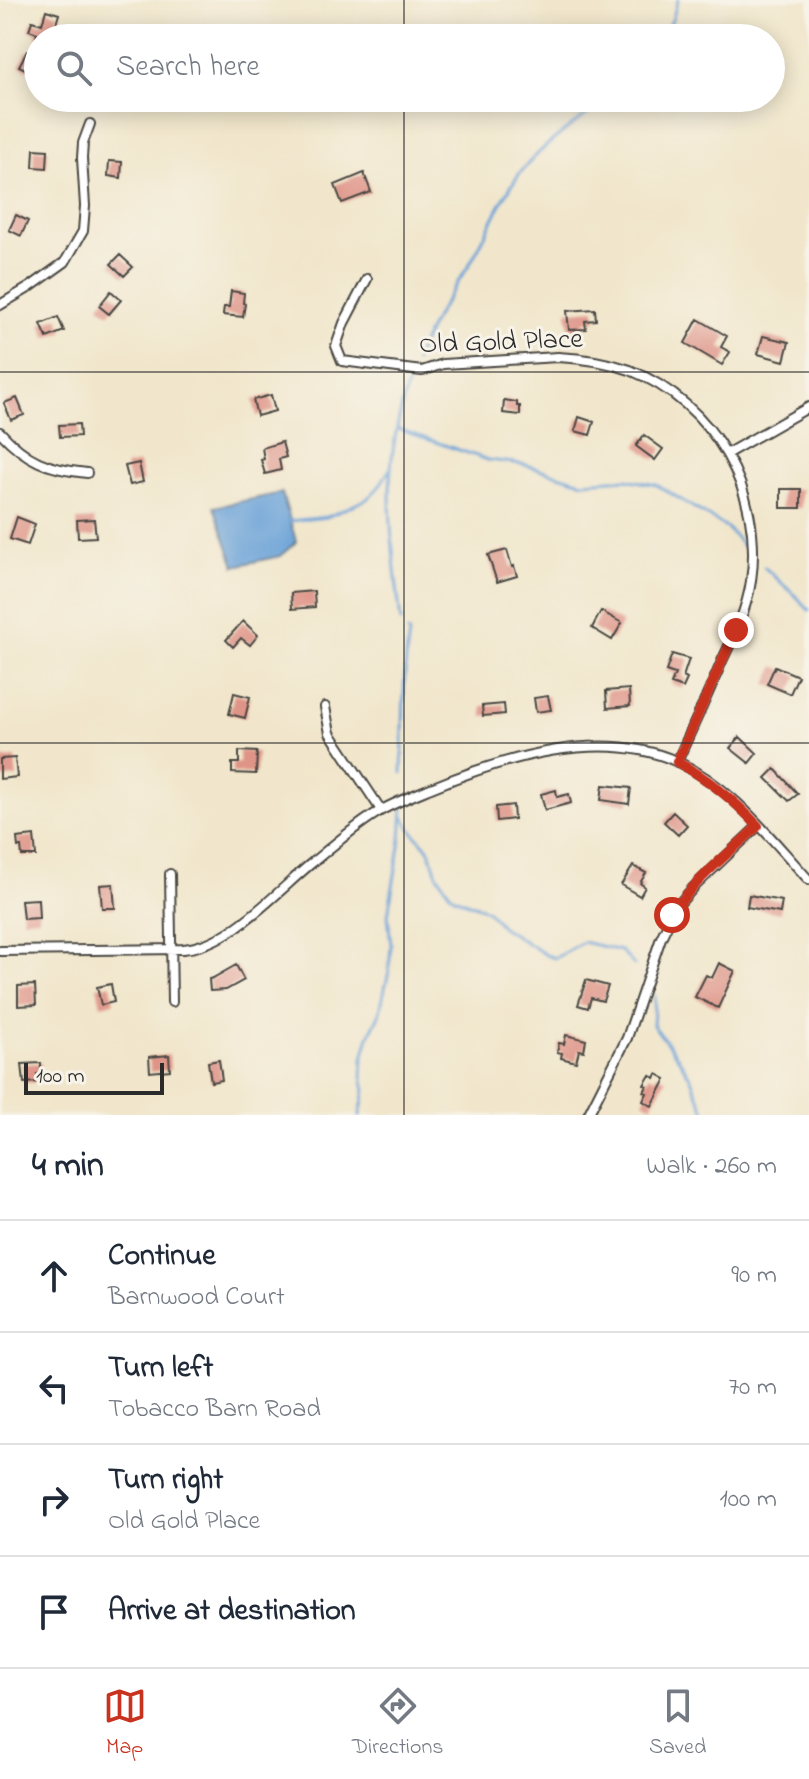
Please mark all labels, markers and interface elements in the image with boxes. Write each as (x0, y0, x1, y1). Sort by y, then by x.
search box (24, 24, 785, 112)
icon: search (52, 46, 96, 90)
text: Search here (116, 46, 260, 90)
street label: Old Gold Place (418, 320, 584, 366)
route end (718, 612, 754, 648)
route start (654, 897, 690, 933)
scale bar (24, 1059, 164, 1095)
text: 100 m (36, 1061, 85, 1093)
text: 4 min (32, 1142, 104, 1192)
text: Walk · 260 m (646, 1148, 777, 1186)
text: Continue (108, 1235, 216, 1279)
icon: ahead (32, 1254, 76, 1298)
text: 90 m (731, 1257, 777, 1295)
text: Barnwood Court (108, 1279, 285, 1317)
text: Turn left (108, 1347, 213, 1391)
icon: left (32, 1366, 76, 1410)
text: 70 m (728, 1369, 777, 1407)
text: Tobacco Barn Road (108, 1391, 321, 1429)
text: Turn right (108, 1459, 223, 1503)
icon: right (32, 1478, 76, 1522)
text: 100 m (720, 1481, 777, 1519)
text: Old Gold Place (108, 1503, 260, 1541)
icon: arrive (32, 1590, 76, 1634)
text: Arrive at destination (108, 1590, 356, 1634)
tab: Map (103, 1684, 147, 1764)
tab: Directions (352, 1684, 444, 1764)
tab: Saved (649, 1684, 706, 1764)

